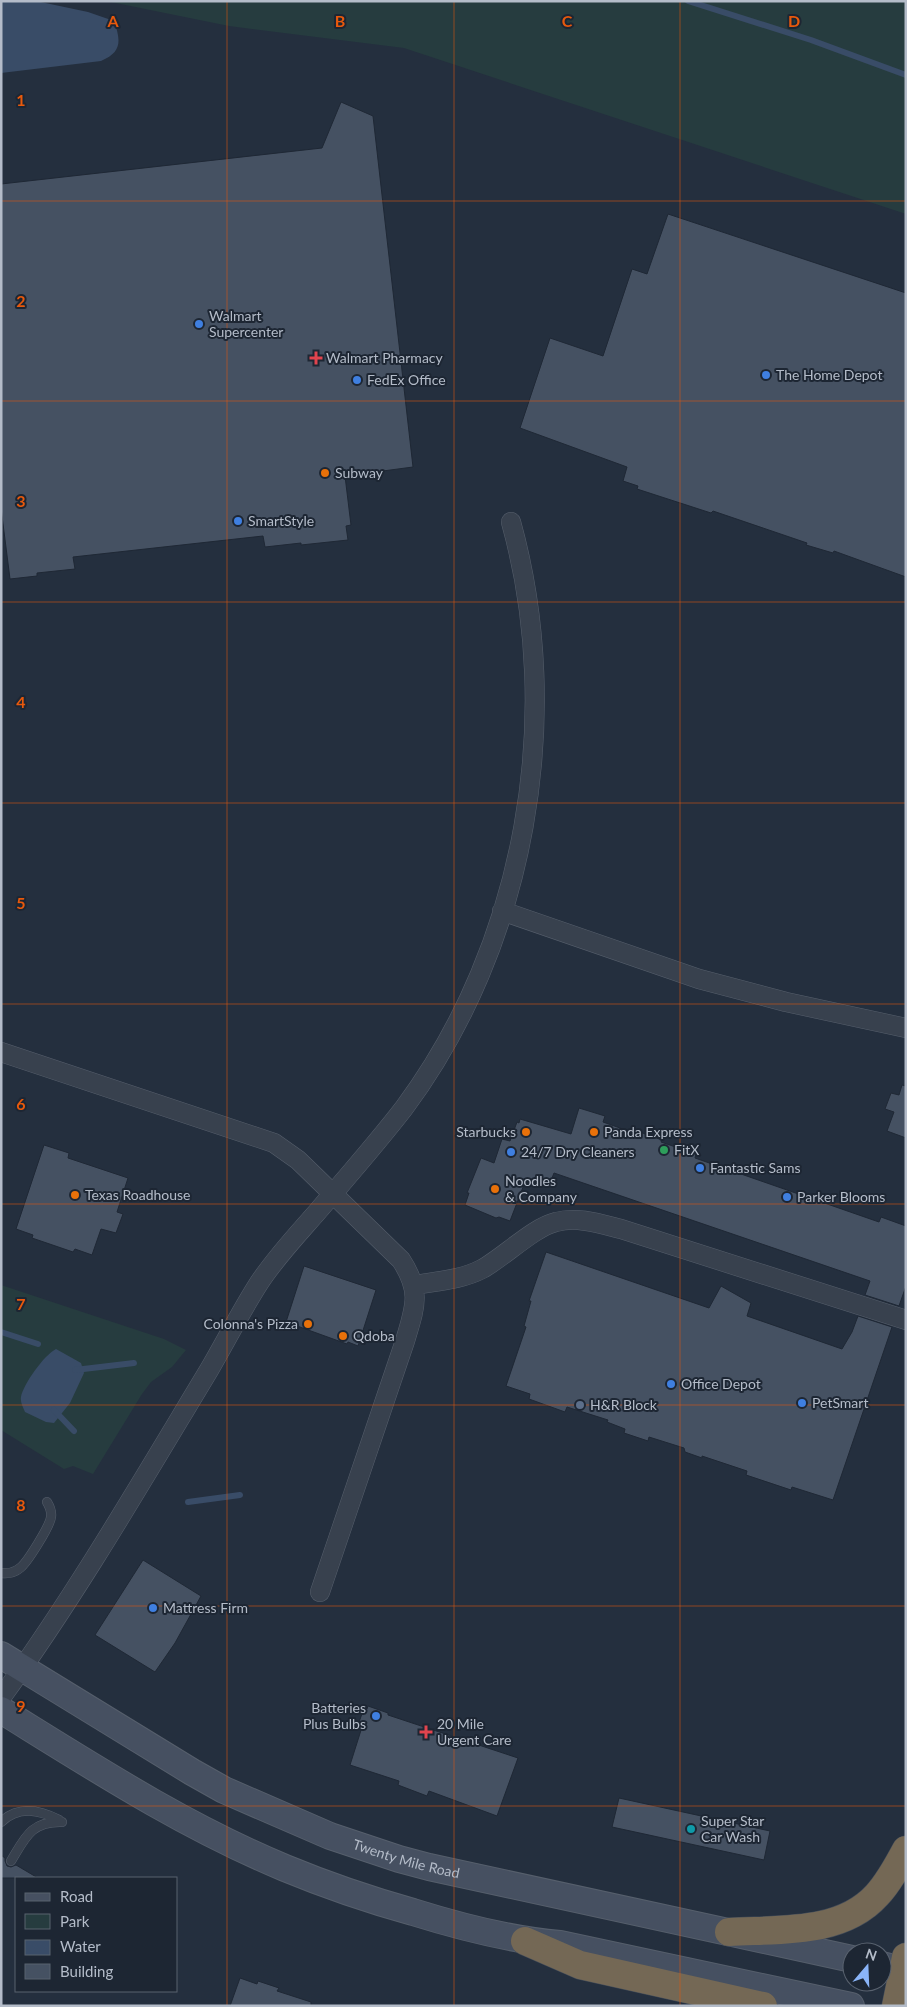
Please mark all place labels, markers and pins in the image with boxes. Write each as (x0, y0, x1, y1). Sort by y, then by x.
place label: Walmart Supercenter (209, 307, 283, 340)
marker: Walmart Supercenter (193, 318, 205, 330)
place label: Walmart Pharmacy (326, 349, 444, 366)
marker: Walmart Pharmacy (310, 352, 322, 364)
place label: The Home Depot (776, 366, 882, 383)
marker: The Home Depot (760, 369, 772, 381)
place label: FedEx Office (367, 371, 446, 388)
marker: FedEx Office (351, 374, 363, 386)
place label: Subway (335, 464, 384, 481)
marker: Subway (319, 467, 331, 479)
place label: SmartStyle (248, 512, 314, 529)
marker: SmartStyle (232, 515, 244, 527)
place label: Starbucks (456, 1123, 516, 1140)
place label: Panda Express (604, 1123, 693, 1140)
marker: Starbucks (520, 1126, 532, 1138)
marker: Panda Express (588, 1126, 600, 1138)
place label: FitX (674, 1141, 699, 1158)
place label: 24/7 Dry Cleaners (521, 1143, 635, 1160)
marker: FitX (658, 1144, 670, 1156)
marker: 24/7 Dry Cleaners (505, 1146, 517, 1158)
place label: Fantastic Sams (710, 1159, 801, 1176)
marker: Fantastic Sams (694, 1162, 706, 1174)
place label: Noodles & Company (505, 1172, 578, 1205)
marker: Noodles & Company (489, 1183, 501, 1195)
place label: Texas Roadhouse (85, 1186, 191, 1203)
place label: Parker Blooms (797, 1188, 885, 1205)
marker: Texas Roadhouse (69, 1189, 81, 1201)
marker: Parker Blooms (781, 1191, 793, 1203)
place label: Colonna's Pizza (203, 1315, 298, 1332)
marker: Colonna's Pizza (302, 1318, 314, 1330)
place label: Qdoba (353, 1327, 395, 1344)
marker: Qdoba (337, 1330, 349, 1342)
place label: Office Depot (681, 1375, 761, 1392)
marker: Office Depot (665, 1378, 677, 1390)
place label: PetSmart (812, 1394, 868, 1411)
place label: H&R Block (590, 1396, 658, 1413)
marker: PetSmart (796, 1397, 808, 1409)
marker: H&R Block (574, 1399, 586, 1411)
place label: Mattress Firm (163, 1599, 248, 1616)
marker: Mattress Firm (147, 1602, 159, 1614)
place label: Batteries Plus Bulbs (303, 1699, 366, 1732)
marker: Batteries Plus Bulbs (370, 1710, 382, 1722)
place label: 20 Mile Urgent Care (437, 1715, 511, 1748)
marker: 20 Mile Urgent Care (419, 1725, 433, 1739)
place label: Super Star Car Wash (701, 1812, 764, 1845)
marker: Super Star Car Wash (685, 1823, 697, 1835)

